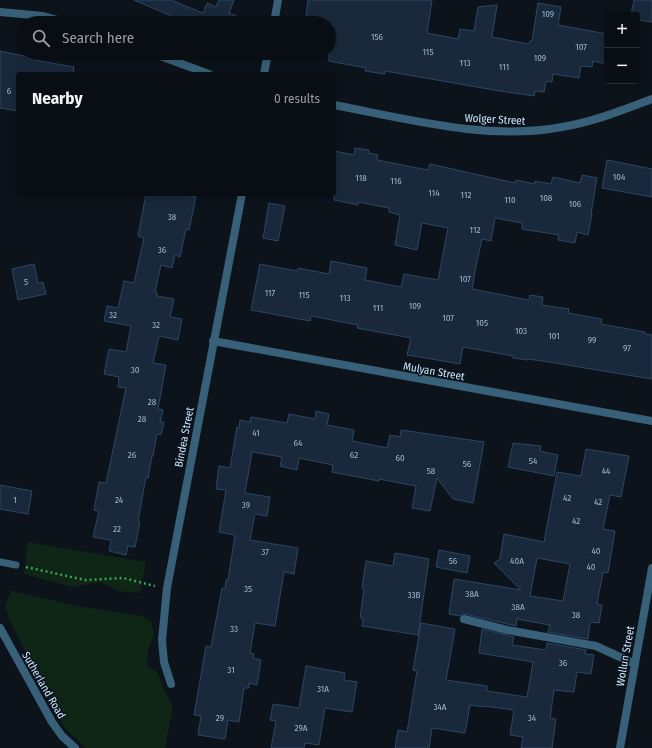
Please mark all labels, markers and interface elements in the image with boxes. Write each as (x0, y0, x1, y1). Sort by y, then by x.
house number: 109 (542, 9, 554, 19)
map controls (604, 12, 640, 84)
button: + (604, 12, 640, 48)
search box (16, 16, 336, 60)
icon: search (30, 27, 52, 49)
text: Search here (62, 29, 134, 47)
house number: 156 (371, 32, 384, 42)
house number: 107 (575, 42, 587, 52)
house number: 115 (422, 47, 434, 57)
button: − (604, 48, 640, 84)
house number: 109 (534, 53, 546, 63)
house number: 113 (460, 58, 470, 68)
house number: 111 (499, 62, 509, 72)
house number: 6 (7, 86, 12, 96)
text: Nearby (32, 88, 83, 109)
text: 0 results (274, 91, 320, 106)
street label: Wolger Street (464, 111, 526, 128)
house number: 104 (613, 172, 626, 182)
house number: 118 (355, 173, 367, 183)
house number: 116 (390, 176, 402, 186)
house number: 114 (428, 188, 440, 198)
house number: 112 (461, 190, 471, 200)
house number: 108 (540, 193, 553, 203)
house number: 110 (504, 195, 516, 205)
house number: 106 (569, 199, 582, 209)
house number: 38 (168, 212, 177, 222)
house number: 112 (470, 225, 480, 235)
house number: 36 (158, 245, 167, 255)
house number: 107 (459, 274, 471, 284)
house number: 5 (24, 277, 28, 287)
house number: 117 (265, 288, 276, 298)
house number: 115 (298, 290, 310, 300)
house number: 113 (340, 293, 350, 303)
house number: 109 (409, 301, 421, 311)
house number: 111 (373, 303, 383, 313)
house number: 32 (109, 310, 117, 320)
house number: 107 (442, 313, 454, 323)
house number: 105 (476, 318, 488, 328)
house number: 32 (152, 320, 160, 330)
house number: 103 (515, 326, 527, 336)
house number: 101 (548, 331, 560, 341)
house number: 99 (588, 335, 596, 345)
house number: 97 (623, 343, 631, 353)
street label: Mulyan Street (402, 360, 466, 383)
house number: 30 (131, 365, 140, 375)
house number: 28 (148, 397, 157, 407)
street label: Bindea Street (172, 406, 197, 468)
house number: 28 (138, 414, 147, 424)
house number: 41 (252, 428, 260, 438)
house number: 64 (294, 438, 303, 448)
house number: 26 (128, 450, 137, 460)
house number: 62 (350, 450, 358, 460)
house number: 60 (395, 453, 405, 463)
house number: 54 (529, 456, 538, 466)
house number: 56 (463, 459, 472, 469)
house number: 58 (427, 466, 436, 476)
house number: 44 (602, 466, 611, 476)
house number: 42 (563, 493, 571, 503)
house number: 1 (13, 495, 17, 505)
house number: 24 (115, 495, 124, 505)
house number: 42 (594, 497, 602, 507)
house number: 39 (242, 500, 250, 510)
house number: 42 (572, 516, 580, 526)
house number: 22 (113, 524, 121, 534)
house number: 40 (591, 546, 601, 556)
house number: 37 (261, 547, 269, 557)
house number: 56 (449, 556, 458, 566)
house number: 40A (510, 556, 524, 566)
house number: 40 (586, 562, 596, 572)
house number: 35 (244, 584, 252, 594)
house number: 38A (465, 589, 479, 599)
house number: 33B (407, 590, 421, 600)
house number: 38A (511, 602, 525, 612)
house number: 38 (572, 610, 581, 620)
house number: 33 (230, 624, 238, 634)
street label: Wollun Street (614, 625, 637, 687)
street label: Sutherland Road (19, 649, 68, 721)
house number: 36 (559, 658, 568, 668)
house number: 31 (227, 665, 235, 675)
house number: 31A (317, 684, 329, 694)
house number: 34A (433, 702, 447, 712)
house number: 29 (216, 713, 224, 723)
house number: 34 (528, 713, 537, 723)
house number: 29A (295, 723, 308, 733)

